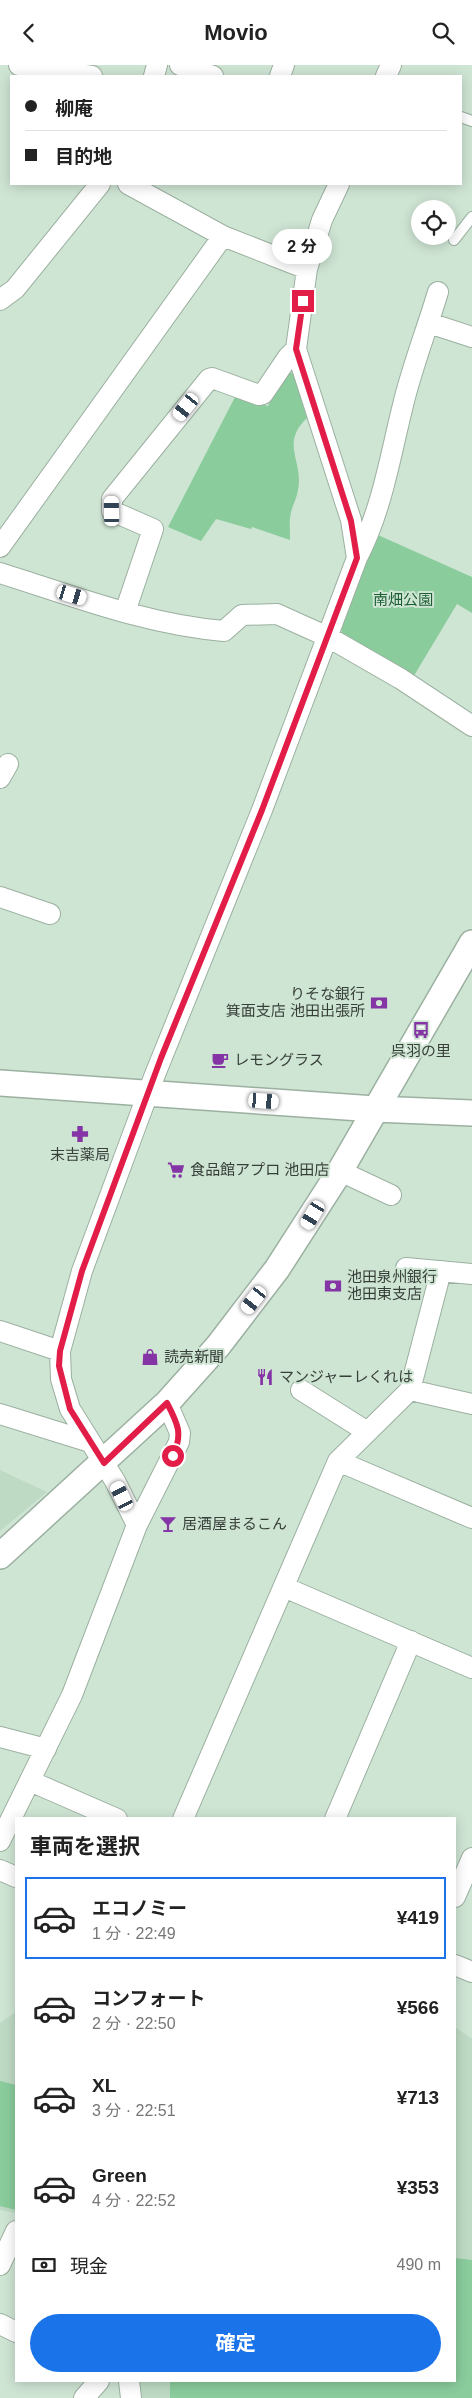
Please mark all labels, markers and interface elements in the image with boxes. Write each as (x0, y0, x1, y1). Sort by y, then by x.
icon: back (15, 19, 43, 47)
icon: search (429, 19, 457, 47)
text: Movio (204, 20, 268, 45)
text: 柳庵 (55, 98, 93, 119)
text: 目的地 (55, 146, 112, 167)
map controls (411, 200, 456, 245)
button: locate (411, 200, 456, 245)
callout: 2 分 (273, 229, 333, 263)
text: 2 分 (287, 238, 317, 255)
route end (292, 290, 314, 312)
car (170, 391, 201, 423)
car (104, 496, 119, 526)
car (55, 583, 88, 607)
park label: 南畑公園 (373, 591, 433, 608)
place label: りそな銀行 箕面支店 池田出張所 (226, 985, 365, 1019)
bank icon: りそな銀行 箕面支店 池田出張所 (369, 993, 389, 1013)
bus stop icon: 呉羽の里 (411, 1020, 431, 1040)
place label: 呉羽の里 (391, 1042, 451, 1059)
cafe icon: レモングラス (210, 1050, 230, 1070)
place label: レモングラス (234, 1051, 324, 1068)
car (248, 1092, 279, 1110)
pharmacy icon: 末吉薬局 (70, 1124, 90, 1144)
place label: 末吉薬局 (50, 1146, 110, 1163)
supermarket icon: 食品館アプロ 池田店 (166, 1160, 186, 1180)
place label: 食品館アプロ 池田店 (190, 1161, 329, 1178)
car (298, 1198, 327, 1232)
place label: 池田泉州銀行 池田東支店 (347, 1268, 437, 1302)
bank icon: 池田泉州銀行 池田東支店 (323, 1276, 343, 1296)
car (238, 1284, 269, 1316)
shop icon: 読売新聞 (140, 1347, 160, 1367)
place label: 読売新聞 (164, 1348, 224, 1365)
restaurant icon: マンジャーレくれは (255, 1367, 275, 1387)
place label: マンジャーレくれは (279, 1368, 413, 1385)
route start (162, 1445, 184, 1467)
car (108, 1479, 135, 1513)
bar icon: 居酒屋まるこん (158, 1514, 178, 1534)
place label: 居酒屋まるこん (182, 1515, 287, 1532)
text: 車両を選択 (30, 1834, 140, 1859)
icon: car (32, 1896, 77, 1941)
text: エコノミー (92, 1898, 187, 1919)
text: ¥419 (397, 1907, 439, 1928)
text: 1 分 · 22:49 (92, 1925, 176, 1942)
icon: car (32, 1986, 77, 2031)
text: コンフォート (92, 1988, 205, 2009)
text: ¥566 (397, 1997, 439, 2018)
text: 2 分 · 22:50 (92, 2015, 176, 2032)
text: XL (92, 2075, 116, 2096)
icon: car (32, 2076, 77, 2121)
text: ¥713 (397, 2087, 439, 2108)
text: 3 分 · 22:51 (92, 2102, 176, 2119)
text: Green (92, 2165, 147, 2186)
icon: car (32, 2166, 77, 2211)
text: ¥353 (397, 2177, 439, 2198)
text: 4 分 · 22:52 (92, 2192, 176, 2209)
icon: cash (30, 2251, 58, 2279)
text: 現金 (70, 2256, 108, 2277)
text: 490 m (397, 2256, 441, 2273)
button: 確定 (30, 2314, 441, 2372)

